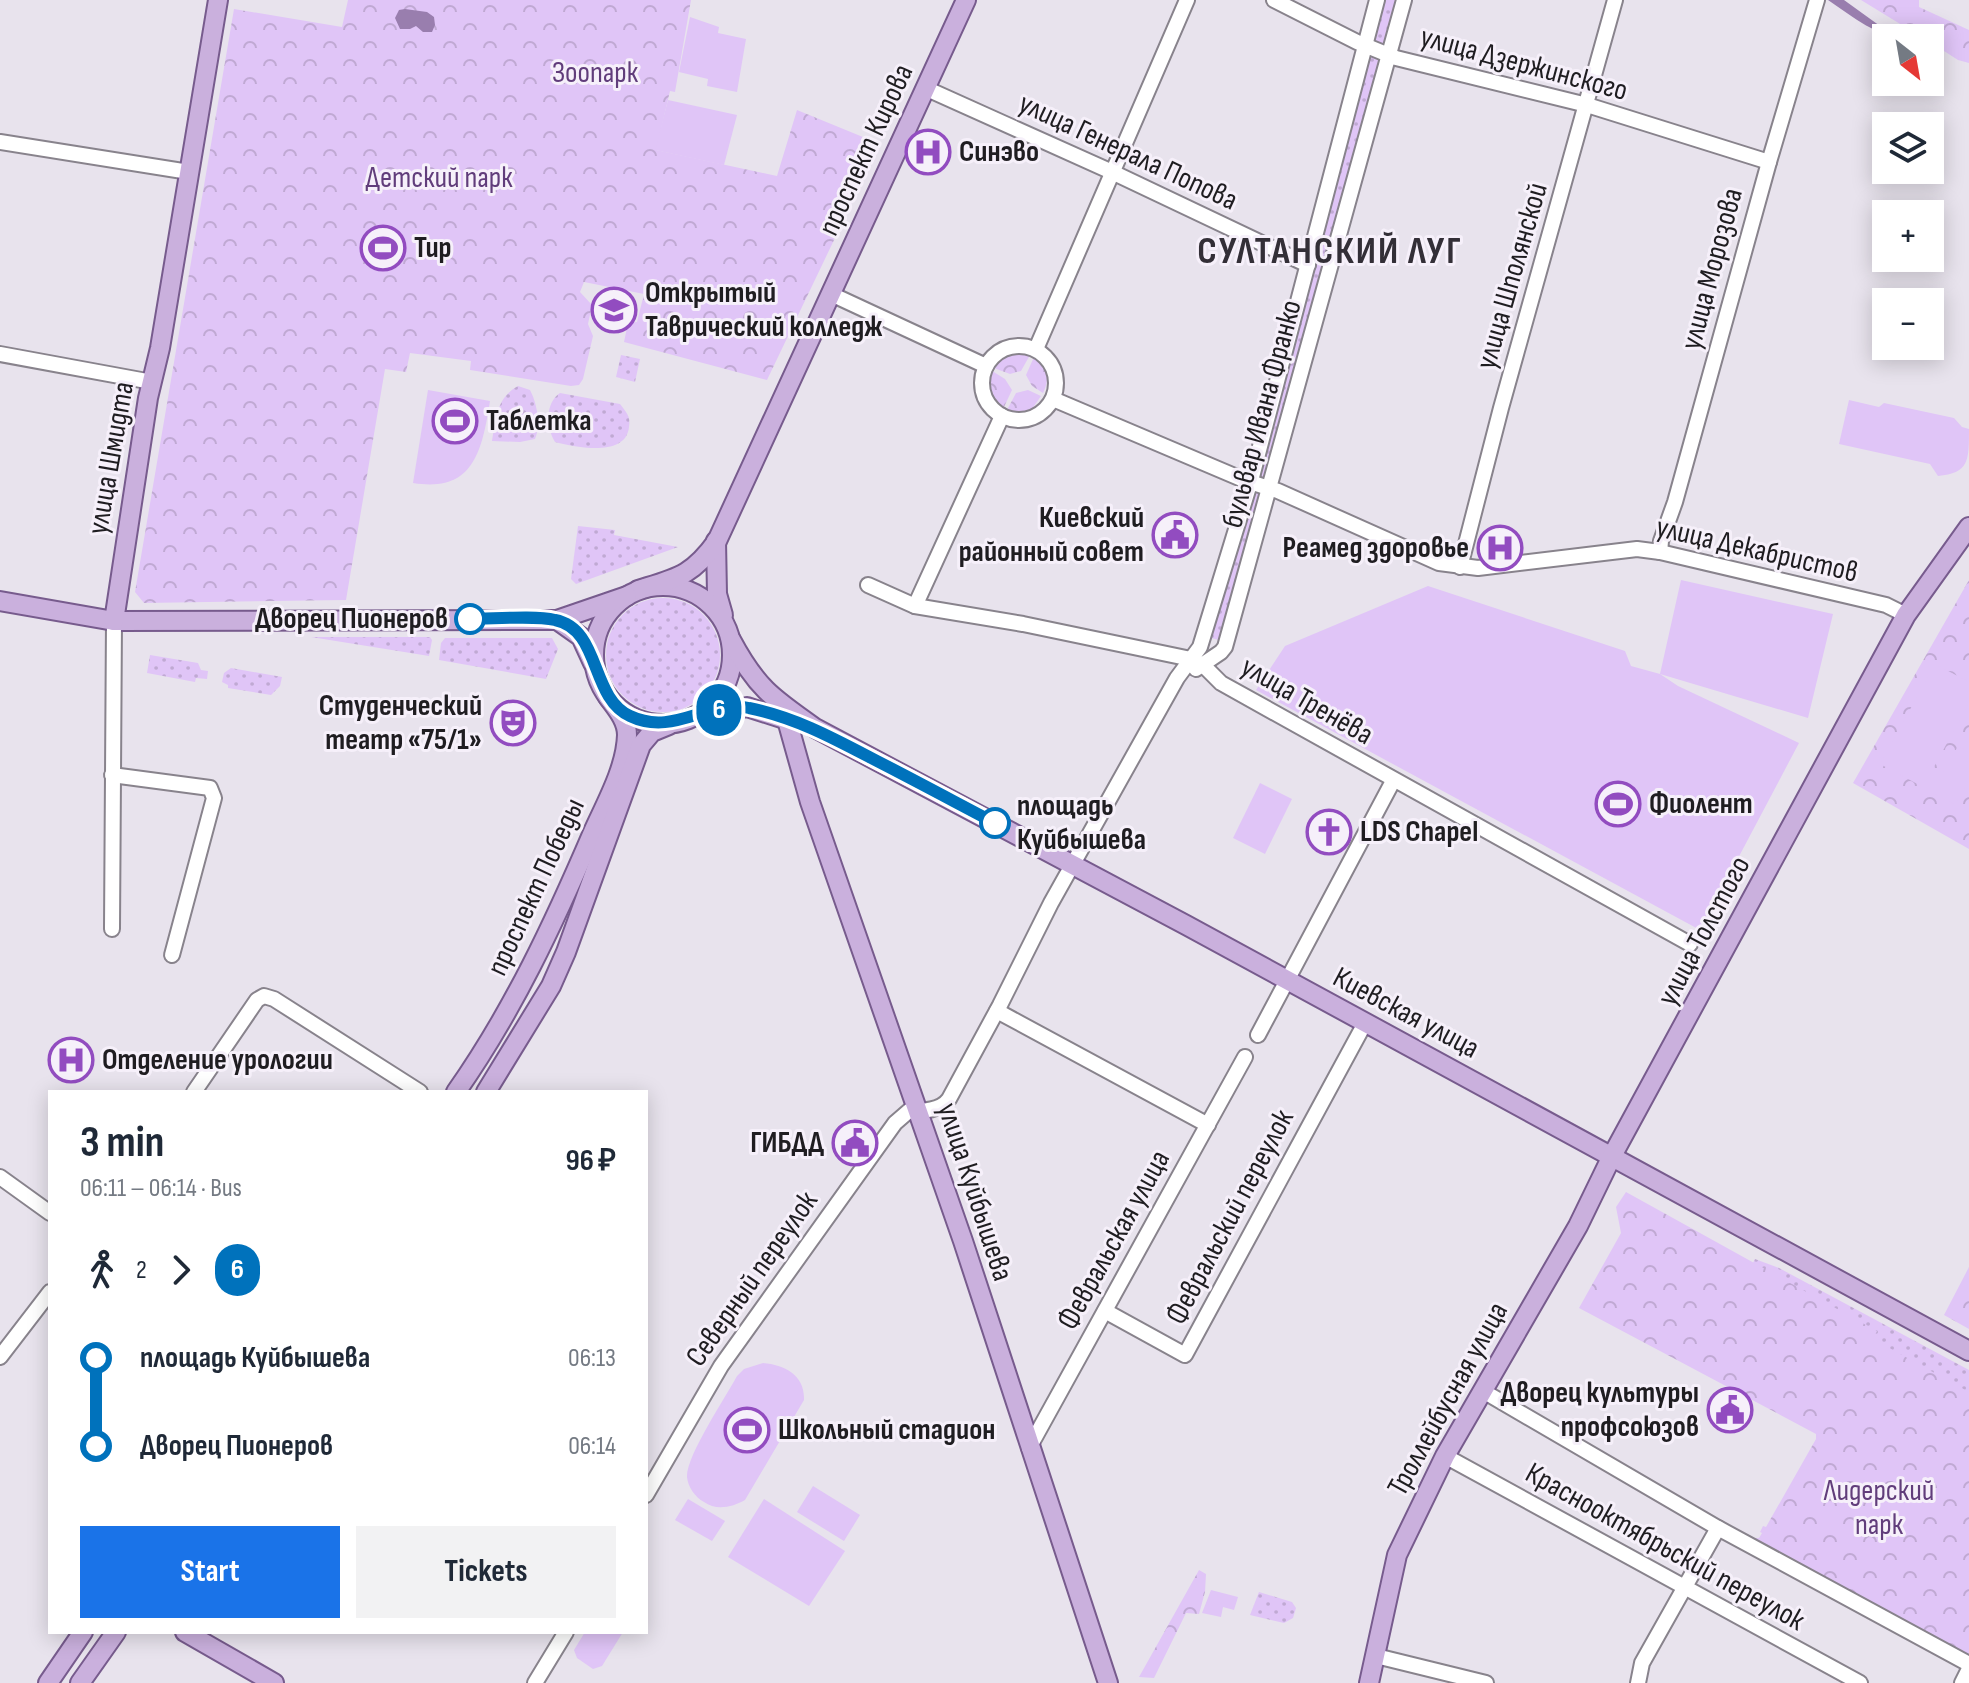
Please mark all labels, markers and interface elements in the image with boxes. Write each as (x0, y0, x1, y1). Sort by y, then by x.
street label: улица Дзержинского (1416, 19, 1632, 109)
north arrow (1872, 24, 1944, 96)
map controls (1872, 24, 1944, 360)
park label: Зоопарк (552, 55, 639, 91)
street label: проспект Кирова (811, 59, 921, 241)
street label: улица Генерала Попова (1013, 86, 1243, 218)
button: layers (1872, 112, 1944, 184)
hospital icon: Синэво (904, 128, 952, 176)
place label: Синэво (959, 134, 1039, 170)
park label: Детский парк (365, 160, 513, 196)
street label: улица Шполянской (1468, 179, 1556, 373)
street label: улица Морозова (1673, 184, 1751, 354)
button: + (1872, 200, 1944, 272)
sports icon: Тир (359, 224, 407, 272)
district label: СУЛТАНСКИЙ ЛУГ (1197, 229, 1463, 274)
place label: Тир (414, 230, 452, 266)
place label: Открытый Таврический колледж (645, 275, 883, 345)
school or university icon: Открытый Таврический колледж (590, 286, 638, 334)
button: − (1872, 288, 1944, 360)
street label: бульвар Ивана Франко (1214, 296, 1310, 532)
street label: улица Шмидта (80, 379, 142, 537)
sports icon: Таблетка (431, 397, 479, 445)
place label: Таблетка (486, 403, 592, 439)
place label: Киевский районный совет (959, 500, 1144, 570)
street label: улица Декабристов (1653, 509, 1861, 591)
public building icon: Киевский районный совет (1151, 511, 1199, 559)
hospital icon: Реамед здоровье (1476, 524, 1524, 572)
place label: Реамед здоровье (1283, 530, 1469, 566)
place label: Дворец Пионеров (255, 601, 448, 637)
marker: Дворец Пионеров (455, 604, 485, 634)
street label: улица Тренёва (1235, 649, 1379, 753)
line badge: 6 (693, 684, 745, 736)
place label: Студенческий театр «75/1» (319, 688, 482, 758)
text: 6 (712, 693, 726, 726)
theatre icon: Студенческий театр «75/1» (489, 699, 537, 747)
sports icon: Фиолент (1594, 780, 1642, 828)
place label: Фиолент (1649, 786, 1753, 822)
place label: площадь Куйбышева (1017, 788, 1146, 858)
street label: проспект Победы (479, 793, 593, 981)
marker: площадь Куйбышева (980, 808, 1010, 838)
church icon: LDS Chapel (1305, 808, 1353, 856)
place label: LDS Chapel (1360, 814, 1478, 850)
street label: улица Толстого (1650, 850, 1758, 1012)
street label: Киевская улица (1327, 959, 1485, 1067)
hospital icon: Отделение урологии (47, 1036, 95, 1084)
place label: Отделение урологии (102, 1042, 333, 1078)
street label: улица Куйбышева (929, 1098, 1021, 1286)
street label: Февральский переулок (1158, 1103, 1302, 1330)
text: 3 min (80, 1116, 164, 1169)
public building icon: ГИБДД (831, 1119, 879, 1167)
place label: ГИБДД (750, 1125, 824, 1161)
text: 96 ₽ (566, 1143, 616, 1179)
street label: Февральская улица (1050, 1144, 1178, 1336)
text: 06:11 – 06:14 · Bus (80, 1173, 242, 1204)
street label: Северный переулок (678, 1184, 826, 1373)
icon: walk (80, 1248, 124, 1292)
icon: forward (159, 1248, 203, 1292)
text: 6 (231, 1253, 244, 1286)
text: 2 (136, 1255, 147, 1286)
street label: Троллейбусная улица (1380, 1296, 1516, 1502)
text: площадь Куйбышева (140, 1340, 370, 1376)
text: 06:13 (568, 1343, 616, 1374)
place label: Дворец культуры профсоюзов (1501, 1375, 1699, 1445)
public building icon: Дворец культуры профсоюзов (1706, 1386, 1754, 1434)
sports icon: Школьный стадион (723, 1406, 771, 1454)
place label: Школьный стадион (778, 1412, 995, 1448)
text: Дворец Пионеров (140, 1428, 333, 1464)
text: 06:14 (568, 1431, 616, 1462)
street label: Краснооктябрьский переулок (1519, 1455, 1811, 1639)
park label: Лидерский парк (1823, 1473, 1934, 1543)
button: Start (80, 1526, 340, 1618)
button: Tickets (356, 1526, 616, 1618)

